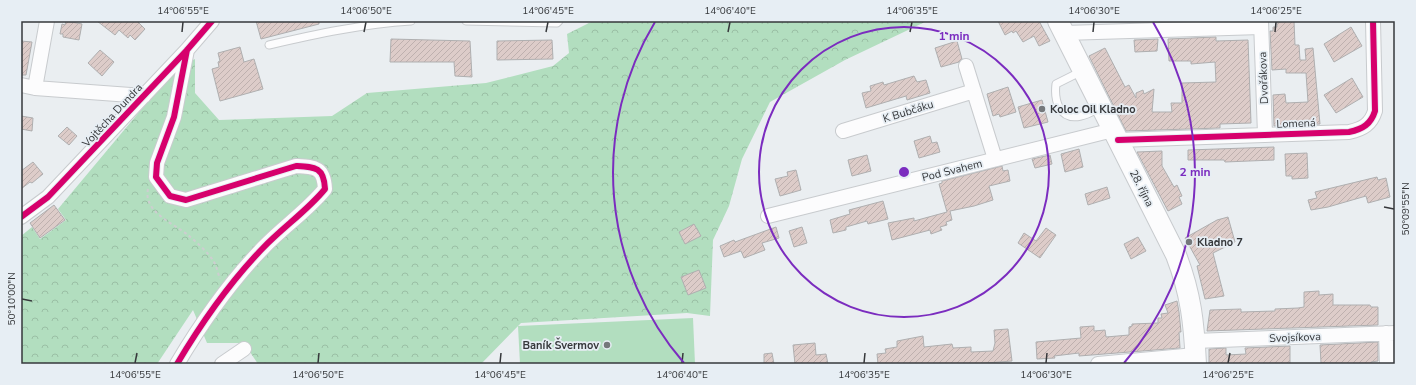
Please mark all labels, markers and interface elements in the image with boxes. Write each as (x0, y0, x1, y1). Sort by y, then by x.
text: 14°06'55"E (157, 4, 209, 18)
text: 14°06'50"E (340, 4, 392, 18)
text: 14°06'45"E (522, 4, 574, 18)
text: 14°06'40"E (704, 4, 756, 18)
text: 14°06'35"E (886, 4, 938, 18)
text: 14°06'30"E (1068, 4, 1120, 18)
text: 14°06'25"E (1250, 4, 1302, 18)
text: 1 min (938, 28, 970, 44)
street label: Dvořákova (1255, 51, 1272, 104)
street label: Vojtěcha Dundra (78, 80, 146, 151)
street label: K Bubčáku (881, 97, 935, 126)
place label: Koloc Oil Kladno (1050, 102, 1136, 117)
marker: Koloc Oil Kladno (1037, 104, 1047, 114)
street label: Lomená (1276, 115, 1316, 132)
street label: Pod Svahem (920, 156, 984, 185)
text: 2 min (1179, 164, 1211, 180)
centre of rings (897, 165, 911, 179)
street label: 28. října (1126, 167, 1157, 209)
text: 50°09'55"N (1399, 182, 1413, 236)
place label: Kladno 7 (1197, 235, 1243, 250)
marker: Kladno 7 (1184, 237, 1194, 247)
text: 50°10'00"N (5, 272, 19, 326)
street label: Svojsíkova (1269, 329, 1321, 346)
place label: Baník Švermov (522, 337, 599, 353)
marker: Baník Švermov (602, 340, 612, 350)
text: 14°06'55"E (109, 368, 161, 382)
text: 14°06'50"E (292, 368, 344, 382)
text: 14°06'45"E (474, 368, 526, 382)
text: 14°06'40"E (656, 368, 708, 382)
text: 14°06'35"E (838, 368, 890, 382)
text: 14°06'30"E (1020, 368, 1072, 382)
text: 14°06'25"E (1202, 368, 1254, 382)

